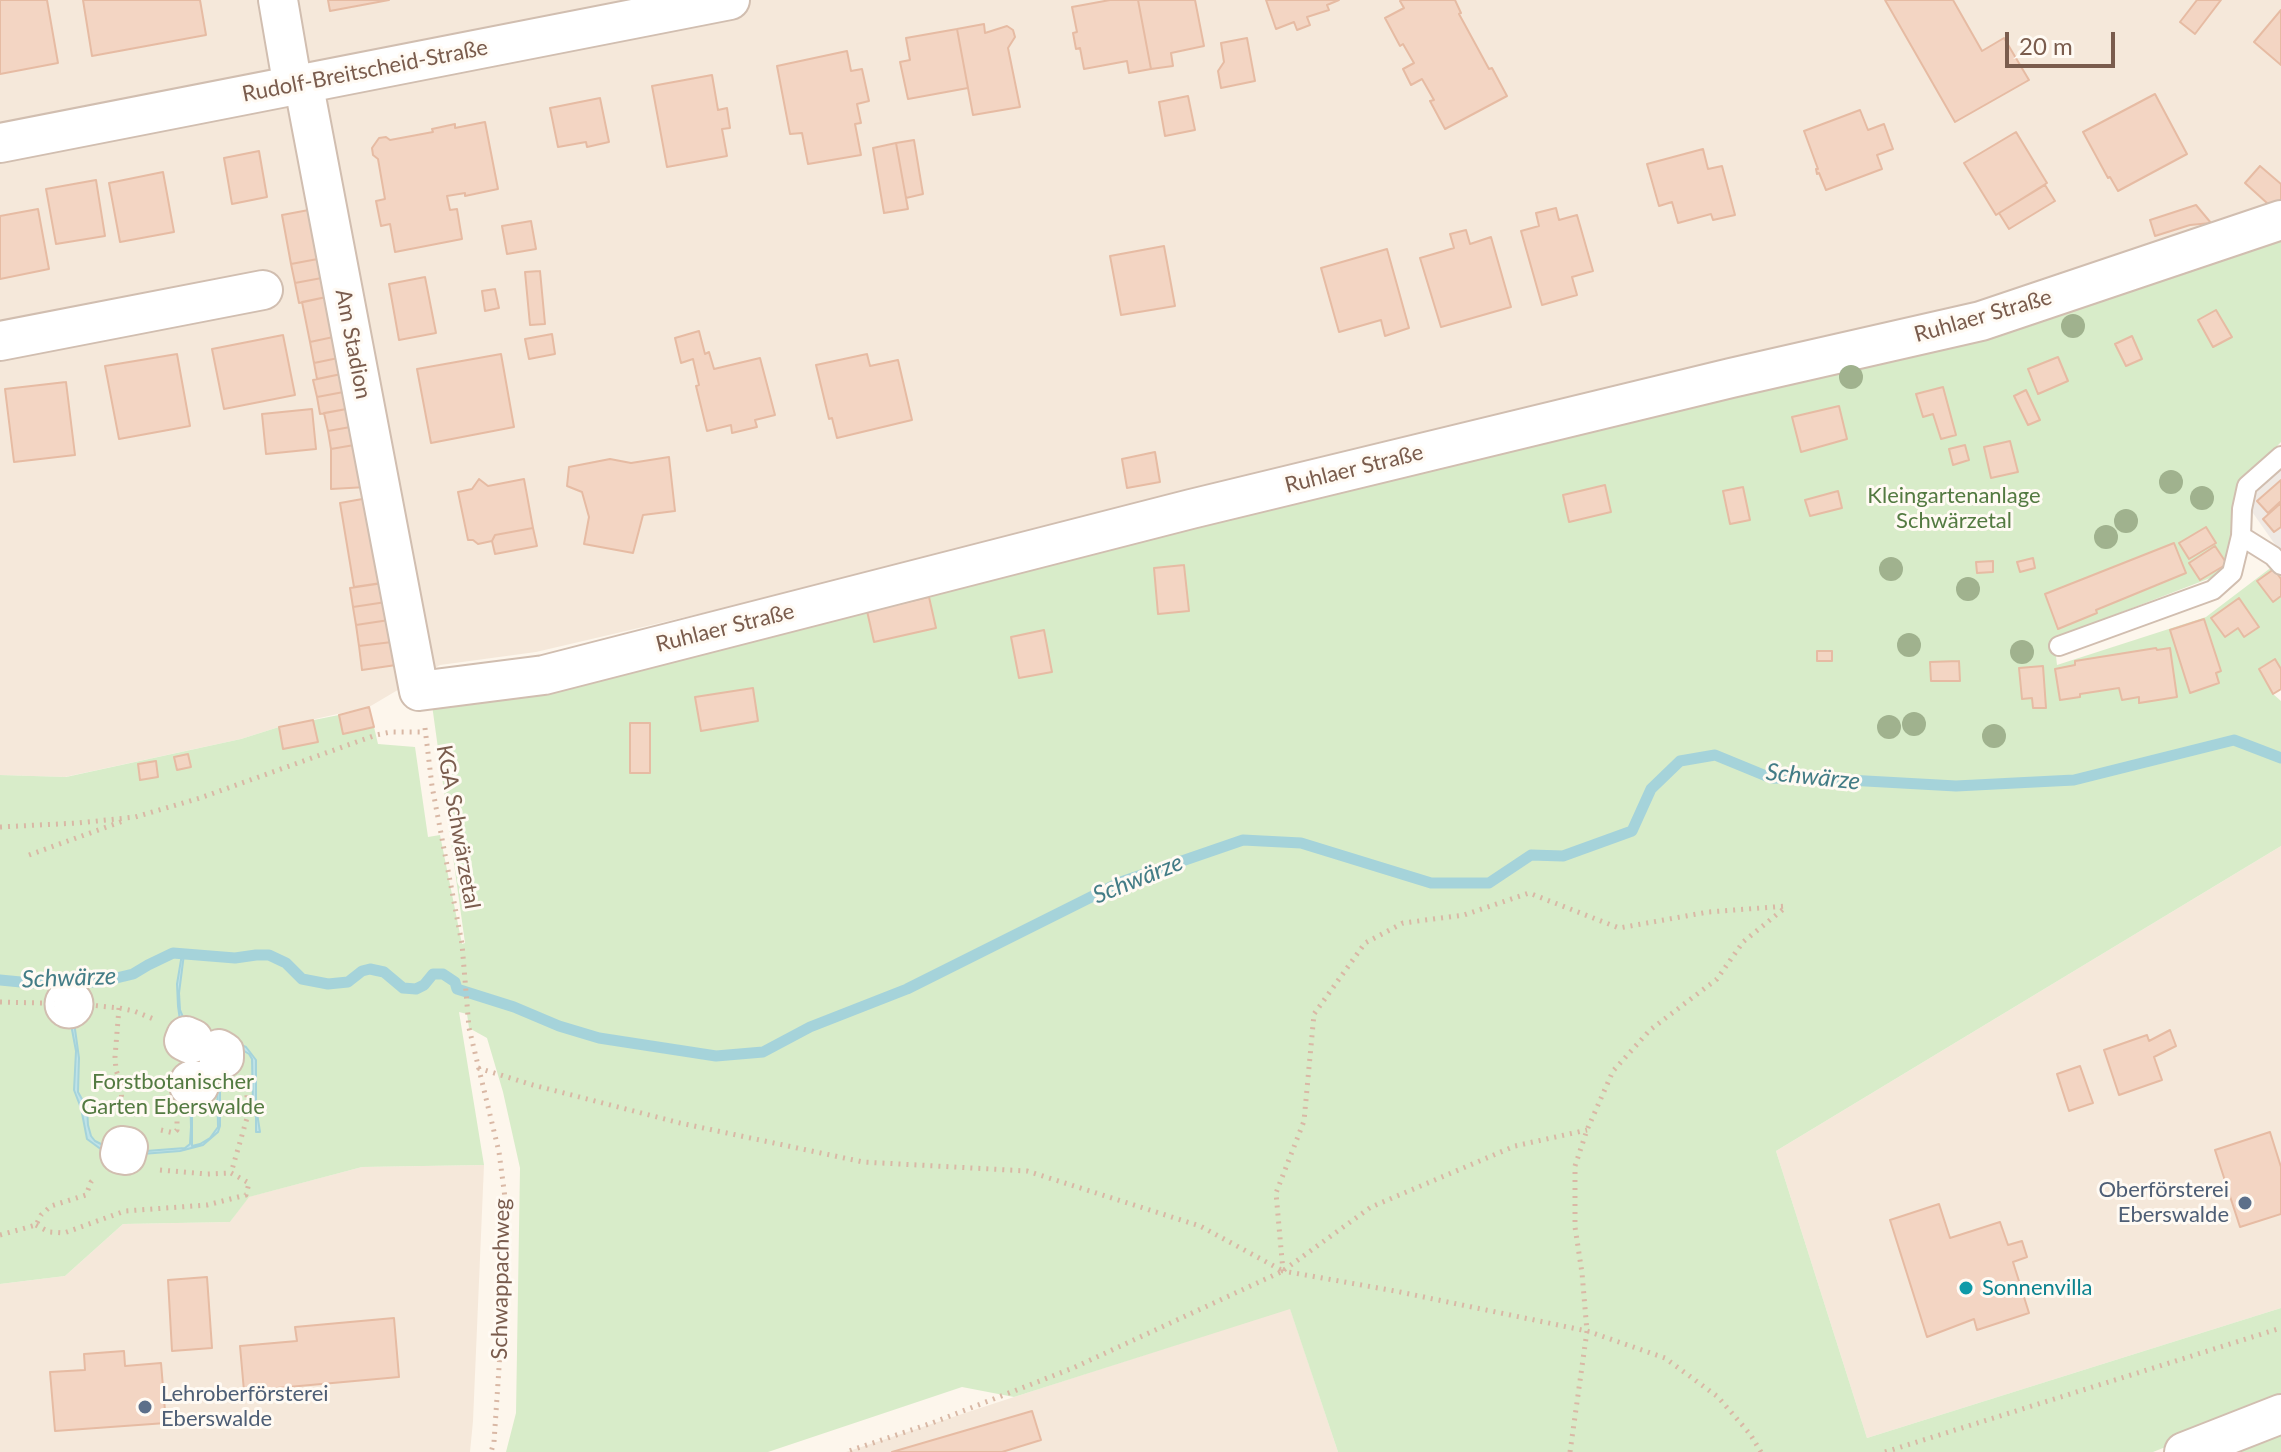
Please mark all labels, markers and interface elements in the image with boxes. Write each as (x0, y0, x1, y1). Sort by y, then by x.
scale bar (2009, 16, 2119, 66)
text: 20 m (2019, 31, 2073, 60)
street label: Rudolf-Breitscheid-Straße (240, 34, 490, 108)
street label: Ruhlaer Straße (1911, 284, 2055, 348)
street label: Am Stadion (329, 287, 377, 401)
street label: Ruhlaer Straße (1282, 439, 1426, 499)
park label: Kleingartenanlage Schwärzetal (1867, 483, 2041, 534)
street label: Ruhlaer Straße (653, 598, 797, 658)
street label: KGA Schwärzetal (431, 743, 485, 911)
water label: Schwärze (1764, 758, 1862, 796)
water label: Schwärze (1089, 848, 1187, 910)
water label: Schwärze (21, 962, 117, 994)
park label: Forstbotanischer Garten Eberswalde (81, 1069, 265, 1120)
place label: Oberförsterei Eberswalde (2098, 1177, 2229, 1228)
marker: Oberförsterei Eberswalde (2236, 1194, 2254, 1212)
street label: Schwappachweg (486, 1198, 516, 1360)
place label: Sonnenvilla (1982, 1275, 2093, 1301)
marker: Sonnenvilla (1957, 1279, 1975, 1297)
place label: Lehroberförsterei Eberswalde (161, 1381, 329, 1432)
marker: Lehroberförsterei Eberswalde (136, 1398, 154, 1416)

